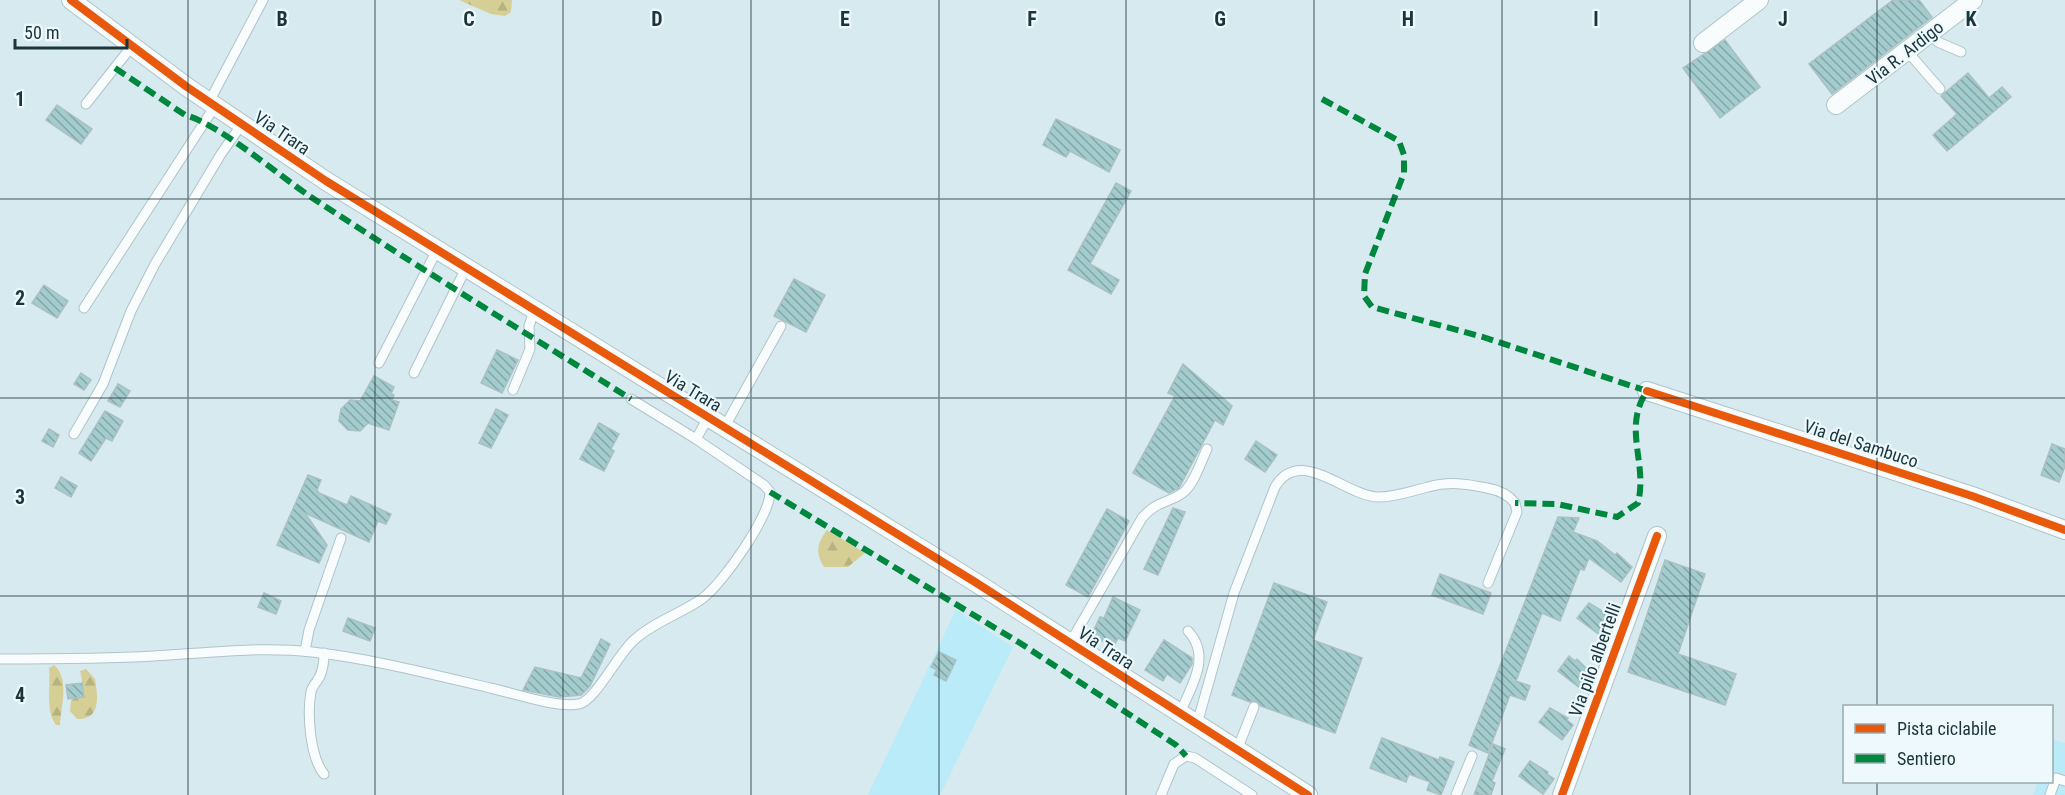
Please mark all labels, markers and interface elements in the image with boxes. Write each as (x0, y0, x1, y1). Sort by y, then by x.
text: B (276, 7, 288, 31)
text: C (463, 7, 475, 31)
text: D (651, 7, 663, 31)
text: E (840, 7, 850, 31)
text: F (1027, 7, 1037, 31)
text: G (1214, 7, 1226, 31)
text: H (1402, 7, 1414, 31)
text: I (1593, 7, 1599, 31)
text: J (1778, 7, 1788, 31)
text: K (1965, 7, 1977, 31)
scale bar (15, 12, 128, 50)
street label: Via R. Ardigo (1862, 16, 1947, 89)
text: 50 m (24, 22, 59, 43)
text: 1 (15, 87, 25, 111)
street label: Via Trara (250, 106, 314, 159)
text: 2 (15, 286, 25, 310)
street label: Via Trara (661, 365, 726, 416)
street label: Via del Sambuco (1801, 415, 1921, 472)
text: 3 (15, 485, 25, 509)
street label: Via pilo albertelli (1564, 600, 1625, 720)
street label: Via Trara (1074, 622, 1138, 674)
text: 4 (15, 683, 25, 707)
legend (1843, 705, 2053, 783)
text: Pista ciclabile (1897, 718, 1996, 739)
text: Sentiero (1897, 748, 1956, 769)

